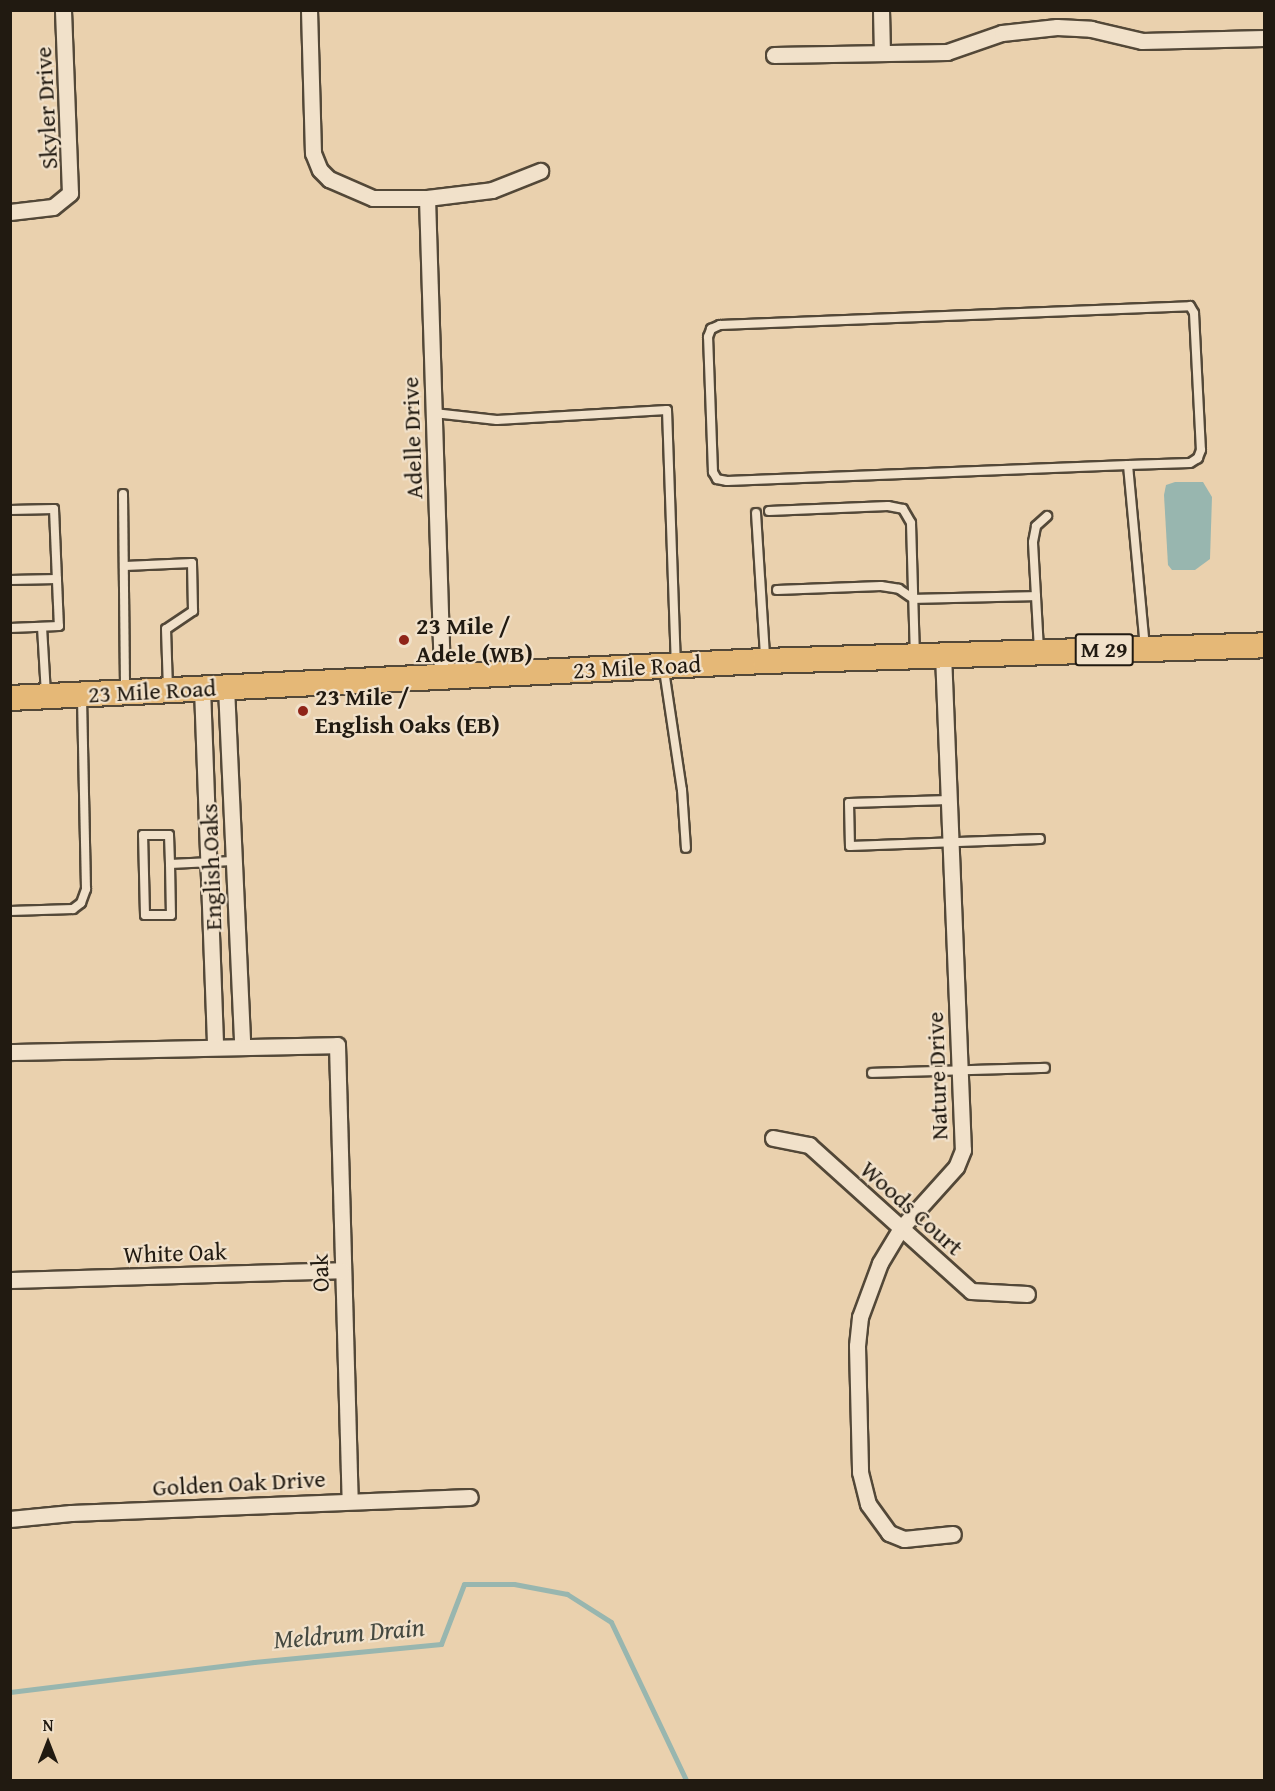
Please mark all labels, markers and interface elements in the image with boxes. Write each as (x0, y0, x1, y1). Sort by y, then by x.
street label: Skyler Drive (28, 46, 64, 170)
street label: Adelle Drive (395, 376, 429, 500)
place label: 23 Mile / Adele (WB) (416, 612, 533, 668)
road number: M 29 (1074, 631, 1134, 669)
marker: 23 Mile / Adele (WB) (397, 633, 411, 647)
street label: 23 Mile Road (572, 649, 702, 685)
street label: 23 Mile Road (87, 673, 217, 709)
place label: 23 Mile / English Oaks (EB) (315, 683, 500, 739)
marker: 23 Mile / English Oaks (EB) (296, 704, 310, 718)
street label: English Oaks (194, 803, 228, 931)
street label: Nature Drive (920, 1011, 954, 1141)
street label: Woods Court (855, 1154, 969, 1262)
street label: White Oak (123, 1237, 227, 1269)
street label: Oak (305, 1253, 335, 1293)
street label: Golden Oak Drive (152, 1464, 326, 1502)
water label: Meldrum Drain (272, 1611, 426, 1655)
north arrow (18, 1713, 78, 1773)
text: N (43, 1713, 53, 1737)

